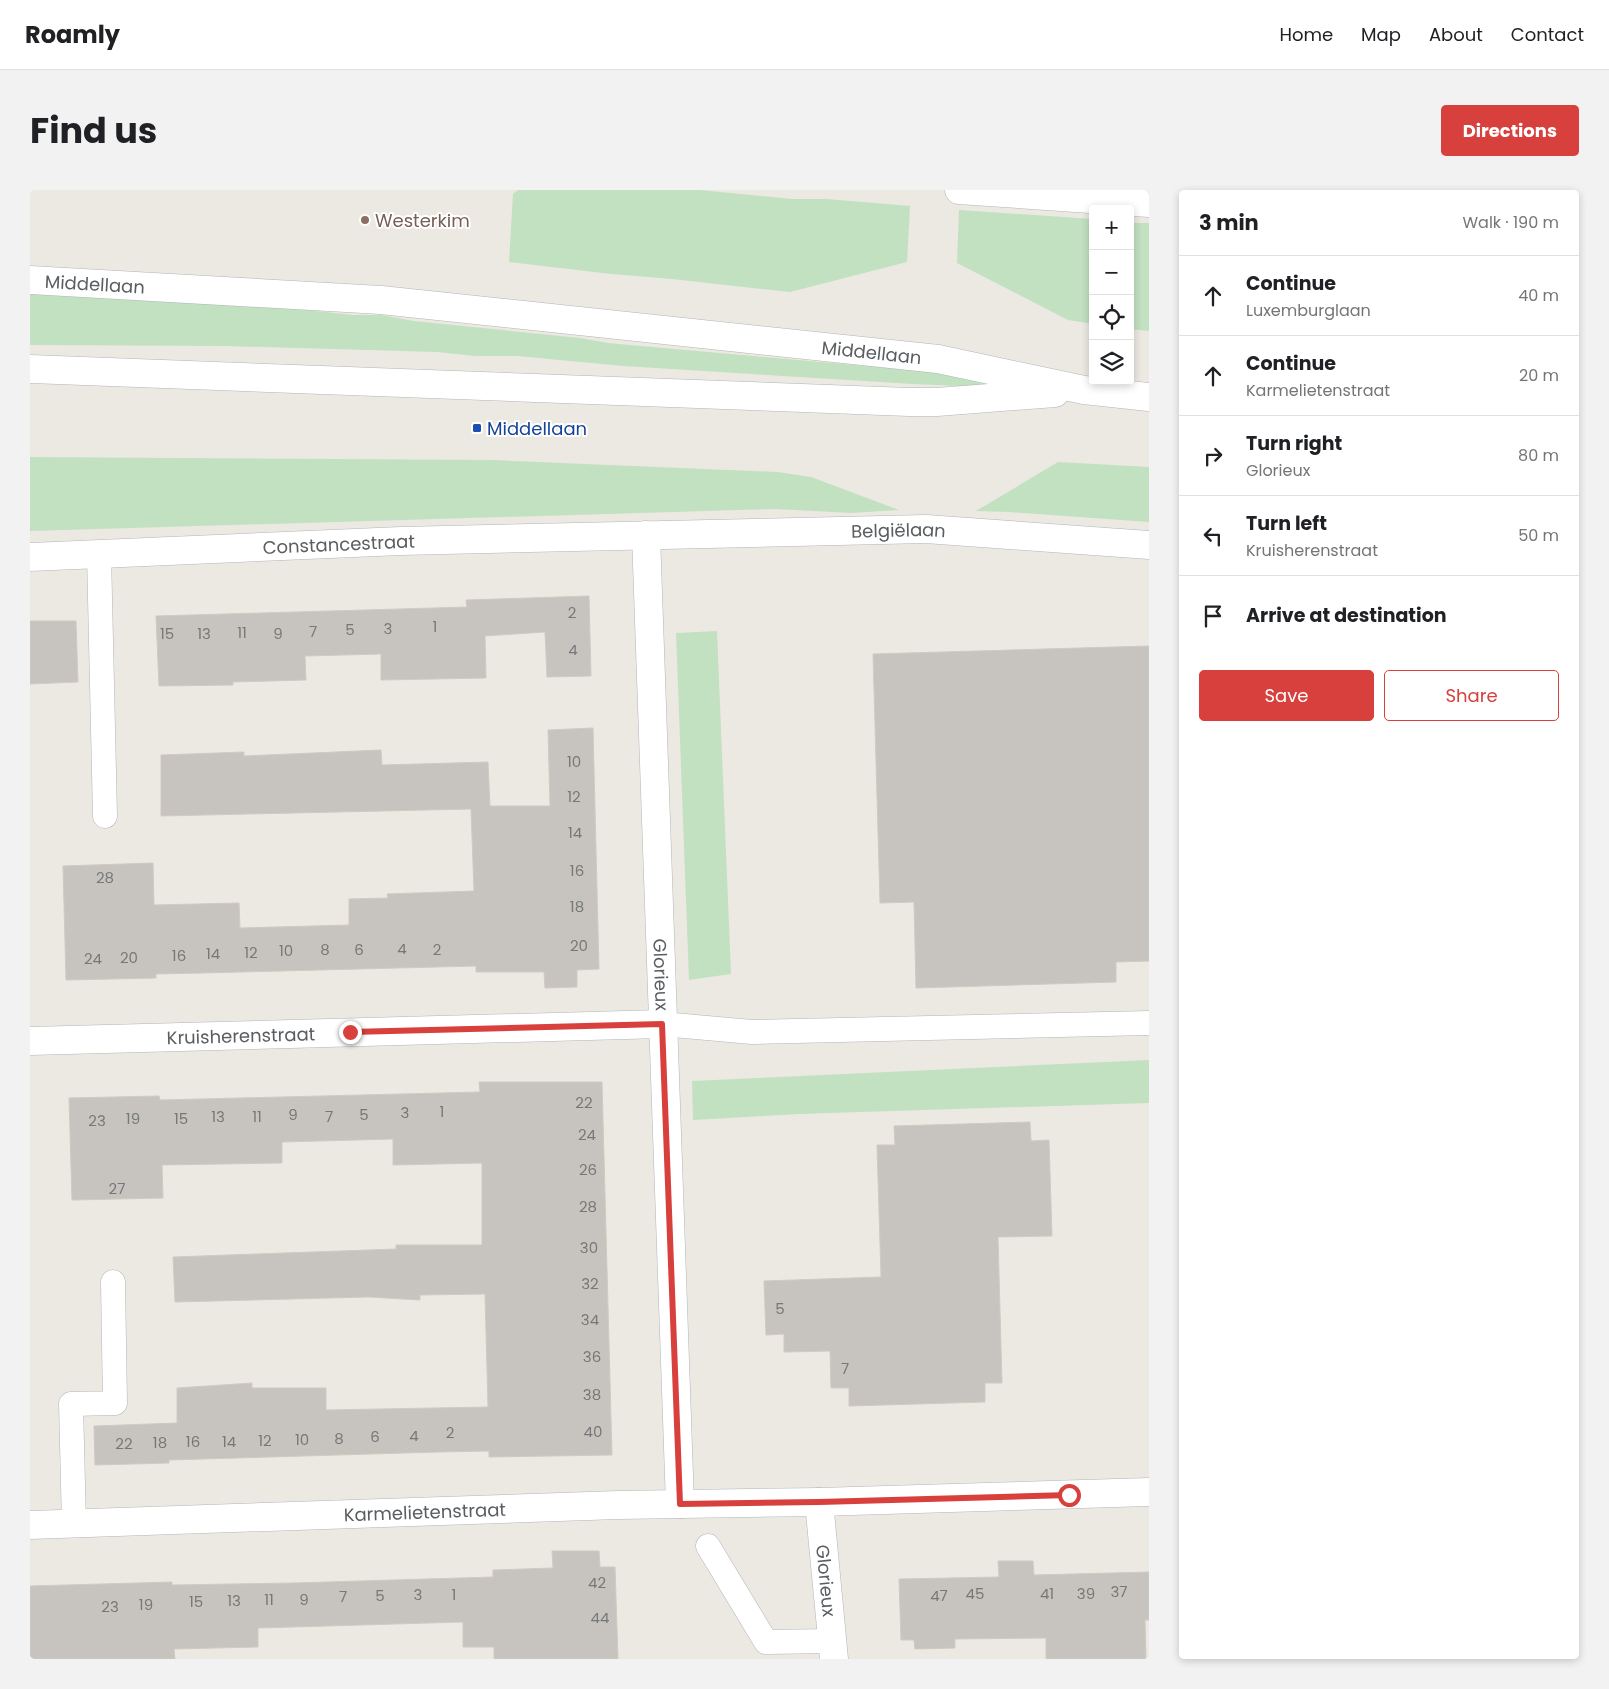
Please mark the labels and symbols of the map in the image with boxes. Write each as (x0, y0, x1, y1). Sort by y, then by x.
place label: Westerkim (375, 208, 470, 233)
marker: Westerkim (359, 214, 371, 226)
street label: Middellaan (44, 268, 146, 299)
street label: Middellaan (821, 334, 923, 370)
place label: Middellaan (487, 416, 587, 441)
marker: Middellaan (471, 422, 483, 434)
street label: Belgiëlaan (851, 516, 947, 543)
street label: Constancestraat (262, 528, 415, 559)
house number: 2 (568, 602, 576, 623)
house number: 1 (433, 616, 437, 637)
house number: 3 (384, 618, 392, 639)
house number: 5 (345, 619, 355, 640)
house number: 7 (309, 621, 317, 642)
house number: 11 (237, 622, 247, 643)
house number: 15 (160, 623, 174, 644)
house number: 13 (197, 623, 211, 644)
house number: 9 (273, 623, 283, 644)
house number: 4 (568, 639, 578, 660)
house number: 10 (567, 751, 581, 772)
house number: 12 (567, 786, 581, 807)
house number: 14 (568, 822, 582, 843)
house number: 16 (570, 860, 584, 881)
house number: 28 (96, 867, 114, 888)
house number: 18 (570, 896, 584, 917)
house number: 20 (570, 935, 588, 956)
house number: 4 (397, 938, 407, 959)
street label: Glorieux (648, 938, 675, 1012)
house number: 8 (320, 939, 330, 960)
house number: 6 (354, 939, 364, 960)
house number: 2 (433, 939, 441, 960)
house number: 10 (279, 940, 293, 961)
house number: 12 (244, 942, 258, 963)
house number: 14 (206, 943, 220, 964)
house number: 16 (172, 945, 186, 966)
house number: 20 (120, 947, 138, 968)
house number: 24 (84, 948, 102, 969)
street label: Kruisherenstraat (166, 1021, 316, 1050)
route end (339, 1021, 362, 1044)
house number: 22 (575, 1092, 593, 1113)
house number: 1 (440, 1101, 444, 1122)
house number: 3 (401, 1102, 409, 1123)
house number: 9 (288, 1104, 298, 1125)
house number: 5 (359, 1104, 369, 1125)
house number: 13 (211, 1106, 225, 1127)
house number: 11 (252, 1106, 262, 1127)
house number: 7 (325, 1106, 333, 1127)
house number: 19 (126, 1108, 140, 1129)
house number: 15 (174, 1108, 188, 1129)
house number: 23 (88, 1110, 106, 1131)
house number: 24 (578, 1124, 596, 1145)
house number: 26 (579, 1159, 597, 1180)
house number: 27 (109, 1178, 125, 1199)
house number: 28 (579, 1196, 597, 1217)
house number: 30 (580, 1237, 598, 1258)
house number: 32 (581, 1273, 599, 1294)
house number: 5 (775, 1298, 785, 1319)
house number: 34 (581, 1309, 599, 1330)
house number: 36 (583, 1346, 601, 1367)
house number: 7 (841, 1358, 849, 1379)
house number: 38 (583, 1384, 601, 1405)
house number: 40 (584, 1421, 602, 1442)
house number: 2 (446, 1422, 454, 1443)
house number: 4 (409, 1425, 419, 1446)
house number: 6 (370, 1426, 380, 1447)
house number: 8 (334, 1428, 344, 1449)
house number: 10 (295, 1429, 309, 1450)
house number: 12 (258, 1430, 272, 1451)
house number: 16 (186, 1431, 200, 1452)
house number: 14 (222, 1431, 236, 1452)
house number: 18 (153, 1432, 167, 1453)
house number: 22 (115, 1433, 133, 1454)
route start (1058, 1484, 1081, 1507)
street label: Karmelietenstraat (343, 1496, 506, 1527)
street label: Glorieux (811, 1543, 842, 1618)
house number: 42 (588, 1572, 606, 1593)
house number: 37 (1110, 1581, 1128, 1602)
house number: 45 (966, 1583, 984, 1604)
house number: 41 (1040, 1583, 1054, 1604)
house number: 39 (1077, 1583, 1095, 1604)
house number: 3 (414, 1584, 422, 1605)
house number: 1 (452, 1584, 456, 1605)
house number: 5 (375, 1585, 385, 1606)
house number: 47 (930, 1585, 948, 1606)
house number: 7 (339, 1586, 347, 1607)
house number: 11 (264, 1589, 274, 1610)
house number: 9 (299, 1589, 309, 1610)
house number: 13 (227, 1590, 241, 1611)
house number: 15 (189, 1591, 203, 1612)
house number: 19 (139, 1594, 153, 1615)
house number: 23 (101, 1596, 119, 1617)
house number: 44 (591, 1607, 609, 1628)

